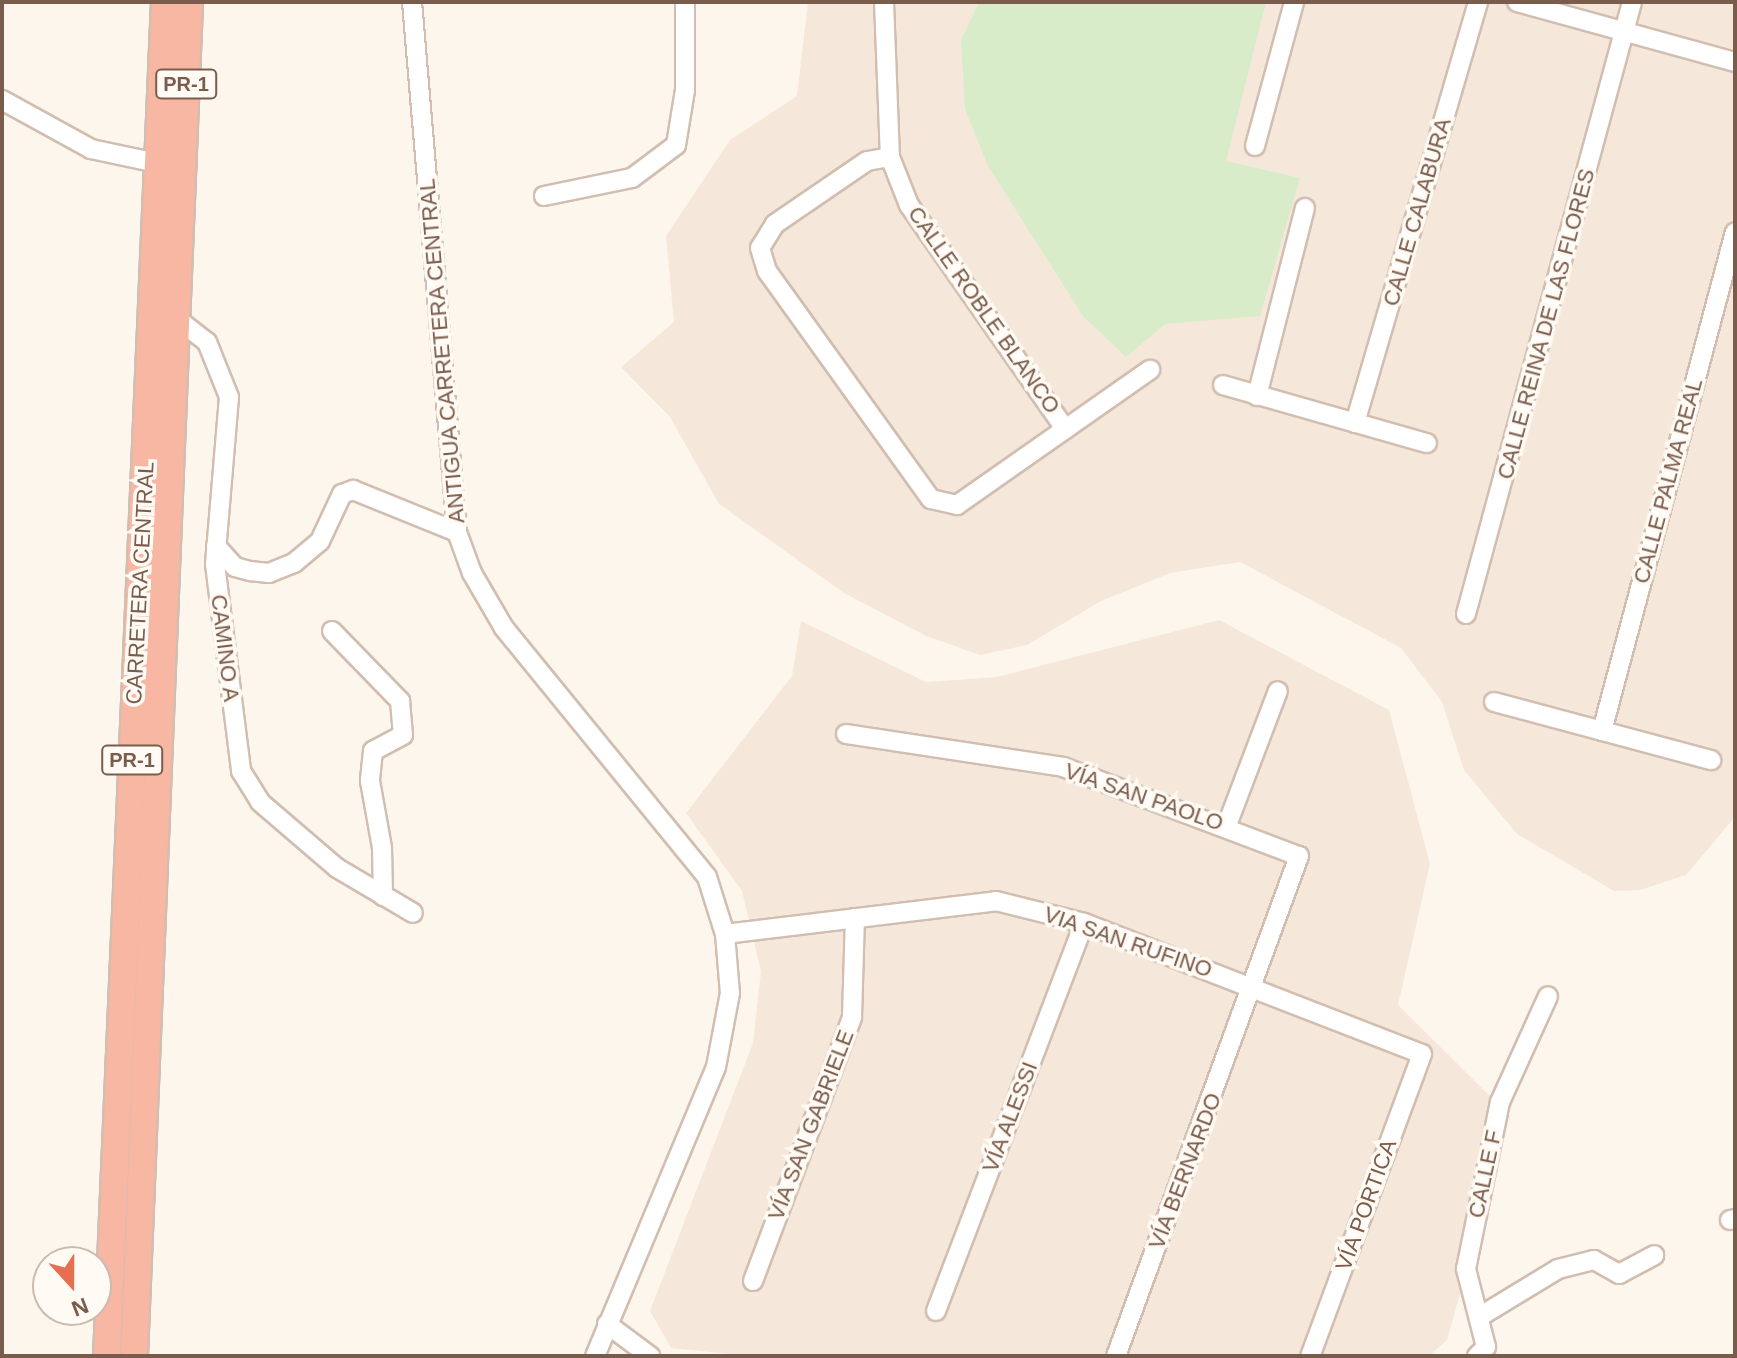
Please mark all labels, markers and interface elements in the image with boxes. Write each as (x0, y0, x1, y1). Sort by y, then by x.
road number: PR-1 (154, 68, 218, 100)
street label: CALLE CALABURA (1378, 115, 1456, 309)
street label: CALLE REINA DE LAS FLORES (1492, 165, 1600, 483)
street label: ANTIGUA CARRETERA CENTRAL (414, 176, 470, 526)
street label: CALLE ROBLE BLANCO (902, 201, 1066, 419)
street label: CALLE PALMA REAL (1628, 375, 1708, 587)
street label: CARRETERA CENTRAL (120, 460, 160, 706)
street label: CAMINO A (205, 592, 245, 704)
road number: PR-1 (100, 744, 164, 776)
street label: VÍA SAN PAOLO (1061, 757, 1227, 837)
street label: VIA SAN RUFINO (1040, 901, 1216, 983)
street label: VÍA SAN GABRIELE (762, 1026, 860, 1224)
street label: VÍA ALESSI (976, 1057, 1044, 1177)
street label: VÍA BERNARDO (1143, 1089, 1227, 1253)
street label: CALLE F (1463, 1128, 1507, 1220)
street label: VÍA PORTICA (1330, 1135, 1402, 1275)
north arrow (32, 1246, 112, 1326)
text: N (68, 1292, 92, 1322)

